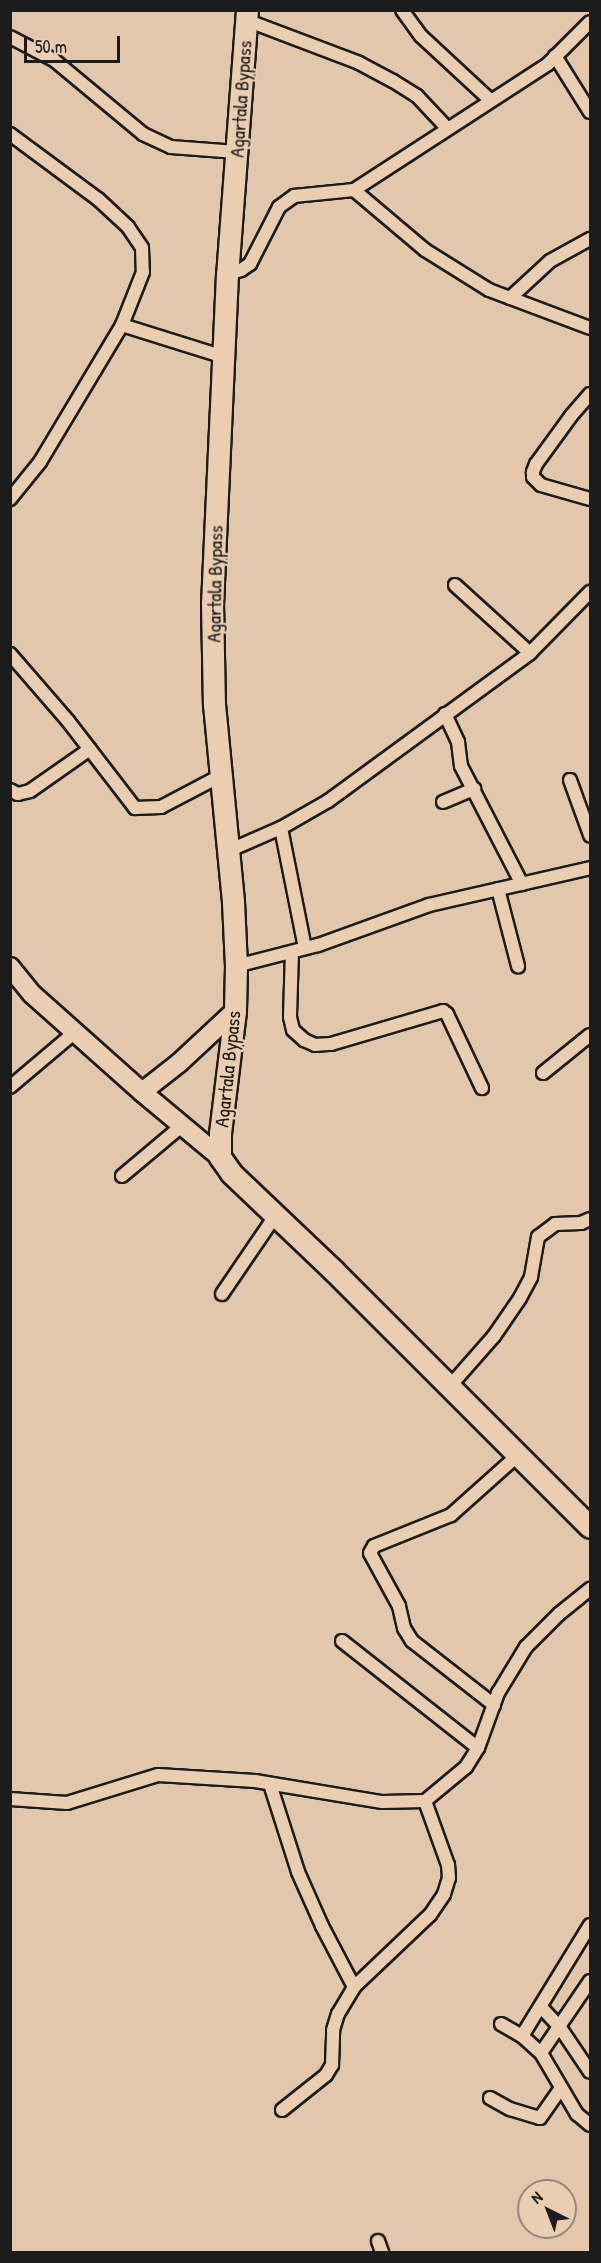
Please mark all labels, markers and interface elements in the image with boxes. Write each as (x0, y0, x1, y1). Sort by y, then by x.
scale bar (27, 24, 123, 62)
text: 50 m (35, 34, 67, 59)
street label: Agartala Bypass (224, 40, 256, 158)
street label: Agartala Bypass (201, 525, 227, 643)
street label: Agartala Bypass (209, 1010, 245, 1128)
north arrow (517, 2179, 577, 2239)
text: N (526, 2186, 547, 2208)

